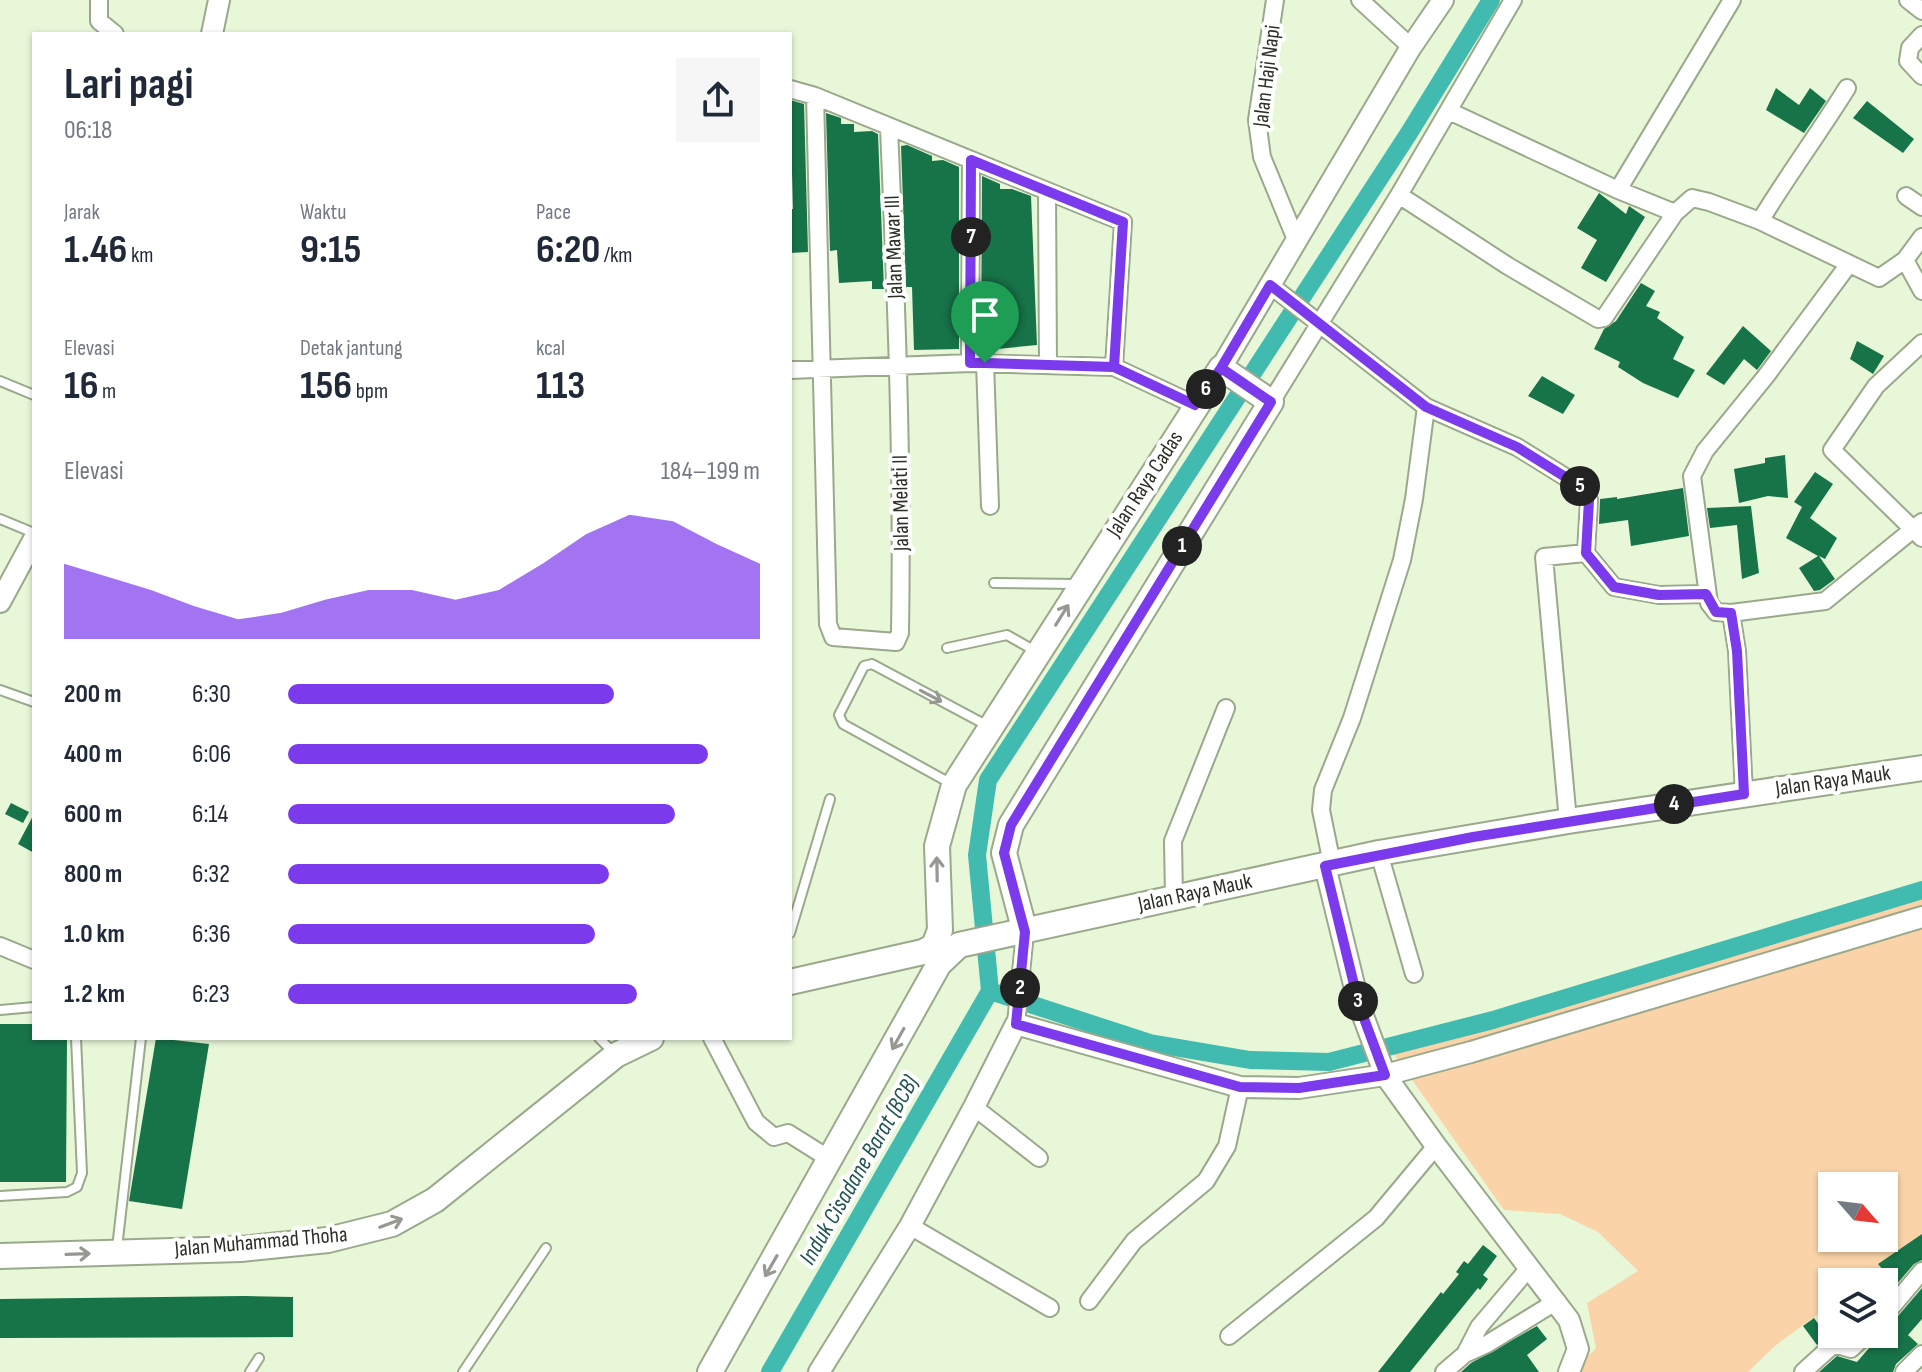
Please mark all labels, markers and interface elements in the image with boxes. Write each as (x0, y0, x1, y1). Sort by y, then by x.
street label: Jalan Haji Napi (1247, 23, 1287, 130)
text: Lari pagi (64, 58, 193, 111)
button: share (676, 58, 760, 142)
text: 06:18 (64, 115, 112, 146)
street label: Jalan Mawar III (879, 195, 909, 300)
text: Jarak (64, 199, 100, 226)
text: Waktu (300, 199, 347, 226)
text: Pace (536, 199, 571, 226)
pin: 7 (951, 217, 991, 257)
text: 7 (966, 223, 976, 250)
text: 1.46 (64, 226, 127, 274)
text: 9:15 (300, 226, 361, 274)
text: 6:20 (536, 226, 600, 274)
text: km (127, 242, 153, 269)
text: /km (600, 242, 632, 269)
pin (951, 281, 1019, 363)
icon: arrive (963, 293, 1007, 337)
text: Elevasi (64, 335, 115, 362)
text: Detak jantung (300, 335, 403, 362)
text: kcal (536, 335, 565, 362)
text: 16 (64, 362, 99, 410)
text: 156 (300, 362, 352, 410)
text: 113 (536, 362, 585, 410)
pin: 6 (1186, 369, 1226, 409)
text: 6 (1201, 375, 1211, 402)
text: m (99, 378, 116, 405)
text: bpm (352, 378, 388, 405)
street label: Jalan Raya Cadas (1100, 426, 1189, 543)
street label: Jalan Melati II (887, 455, 915, 552)
text: Elevasi (64, 456, 124, 487)
text: 184–199 m (661, 456, 760, 487)
pin: 5 (1560, 466, 1600, 506)
text: 5 (1575, 472, 1585, 499)
pin: 1 (1162, 526, 1202, 566)
text: 1 (1178, 532, 1186, 559)
one-way arrow (1053, 604, 1070, 626)
text: 200 m (64, 679, 121, 710)
text: 6:30 (192, 679, 231, 710)
one-way arrow (918, 688, 942, 704)
text: 400 m (64, 739, 122, 770)
text: 6:06 (192, 739, 231, 770)
street label: Jalan Raya Mauk (1773, 759, 1893, 803)
pin: 4 (1654, 784, 1694, 824)
text: 4 (1669, 790, 1679, 817)
text: 600 m (64, 799, 122, 830)
text: 6:14 (192, 799, 228, 830)
one-way arrow (929, 856, 945, 883)
text: 800 m (64, 859, 122, 890)
text: 6:32 (192, 859, 230, 890)
street label: Jalan Raya Mauk (1135, 868, 1255, 918)
text: 1.0 km (64, 919, 125, 950)
text: 6:36 (192, 919, 231, 950)
pin: 2 (1000, 968, 1040, 1008)
text: 2 (1015, 974, 1025, 1001)
text: 1.2 km (64, 979, 125, 1010)
text: 6:23 (192, 979, 230, 1010)
pin: 3 (1338, 981, 1378, 1021)
text: 3 (1353, 987, 1363, 1014)
one-way arrow (890, 1027, 906, 1050)
water label: Induk Cisadane Barat (BCB) (793, 1069, 925, 1270)
north arrow (1818, 1172, 1898, 1252)
map controls (1818, 1172, 1898, 1348)
one-way arrow (378, 1215, 403, 1229)
street label: Jalan Muhammad Thoha (173, 1221, 348, 1263)
one-way arrow (64, 1247, 91, 1262)
one-way arrow (762, 1254, 778, 1277)
button: layers (1818, 1268, 1898, 1348)

